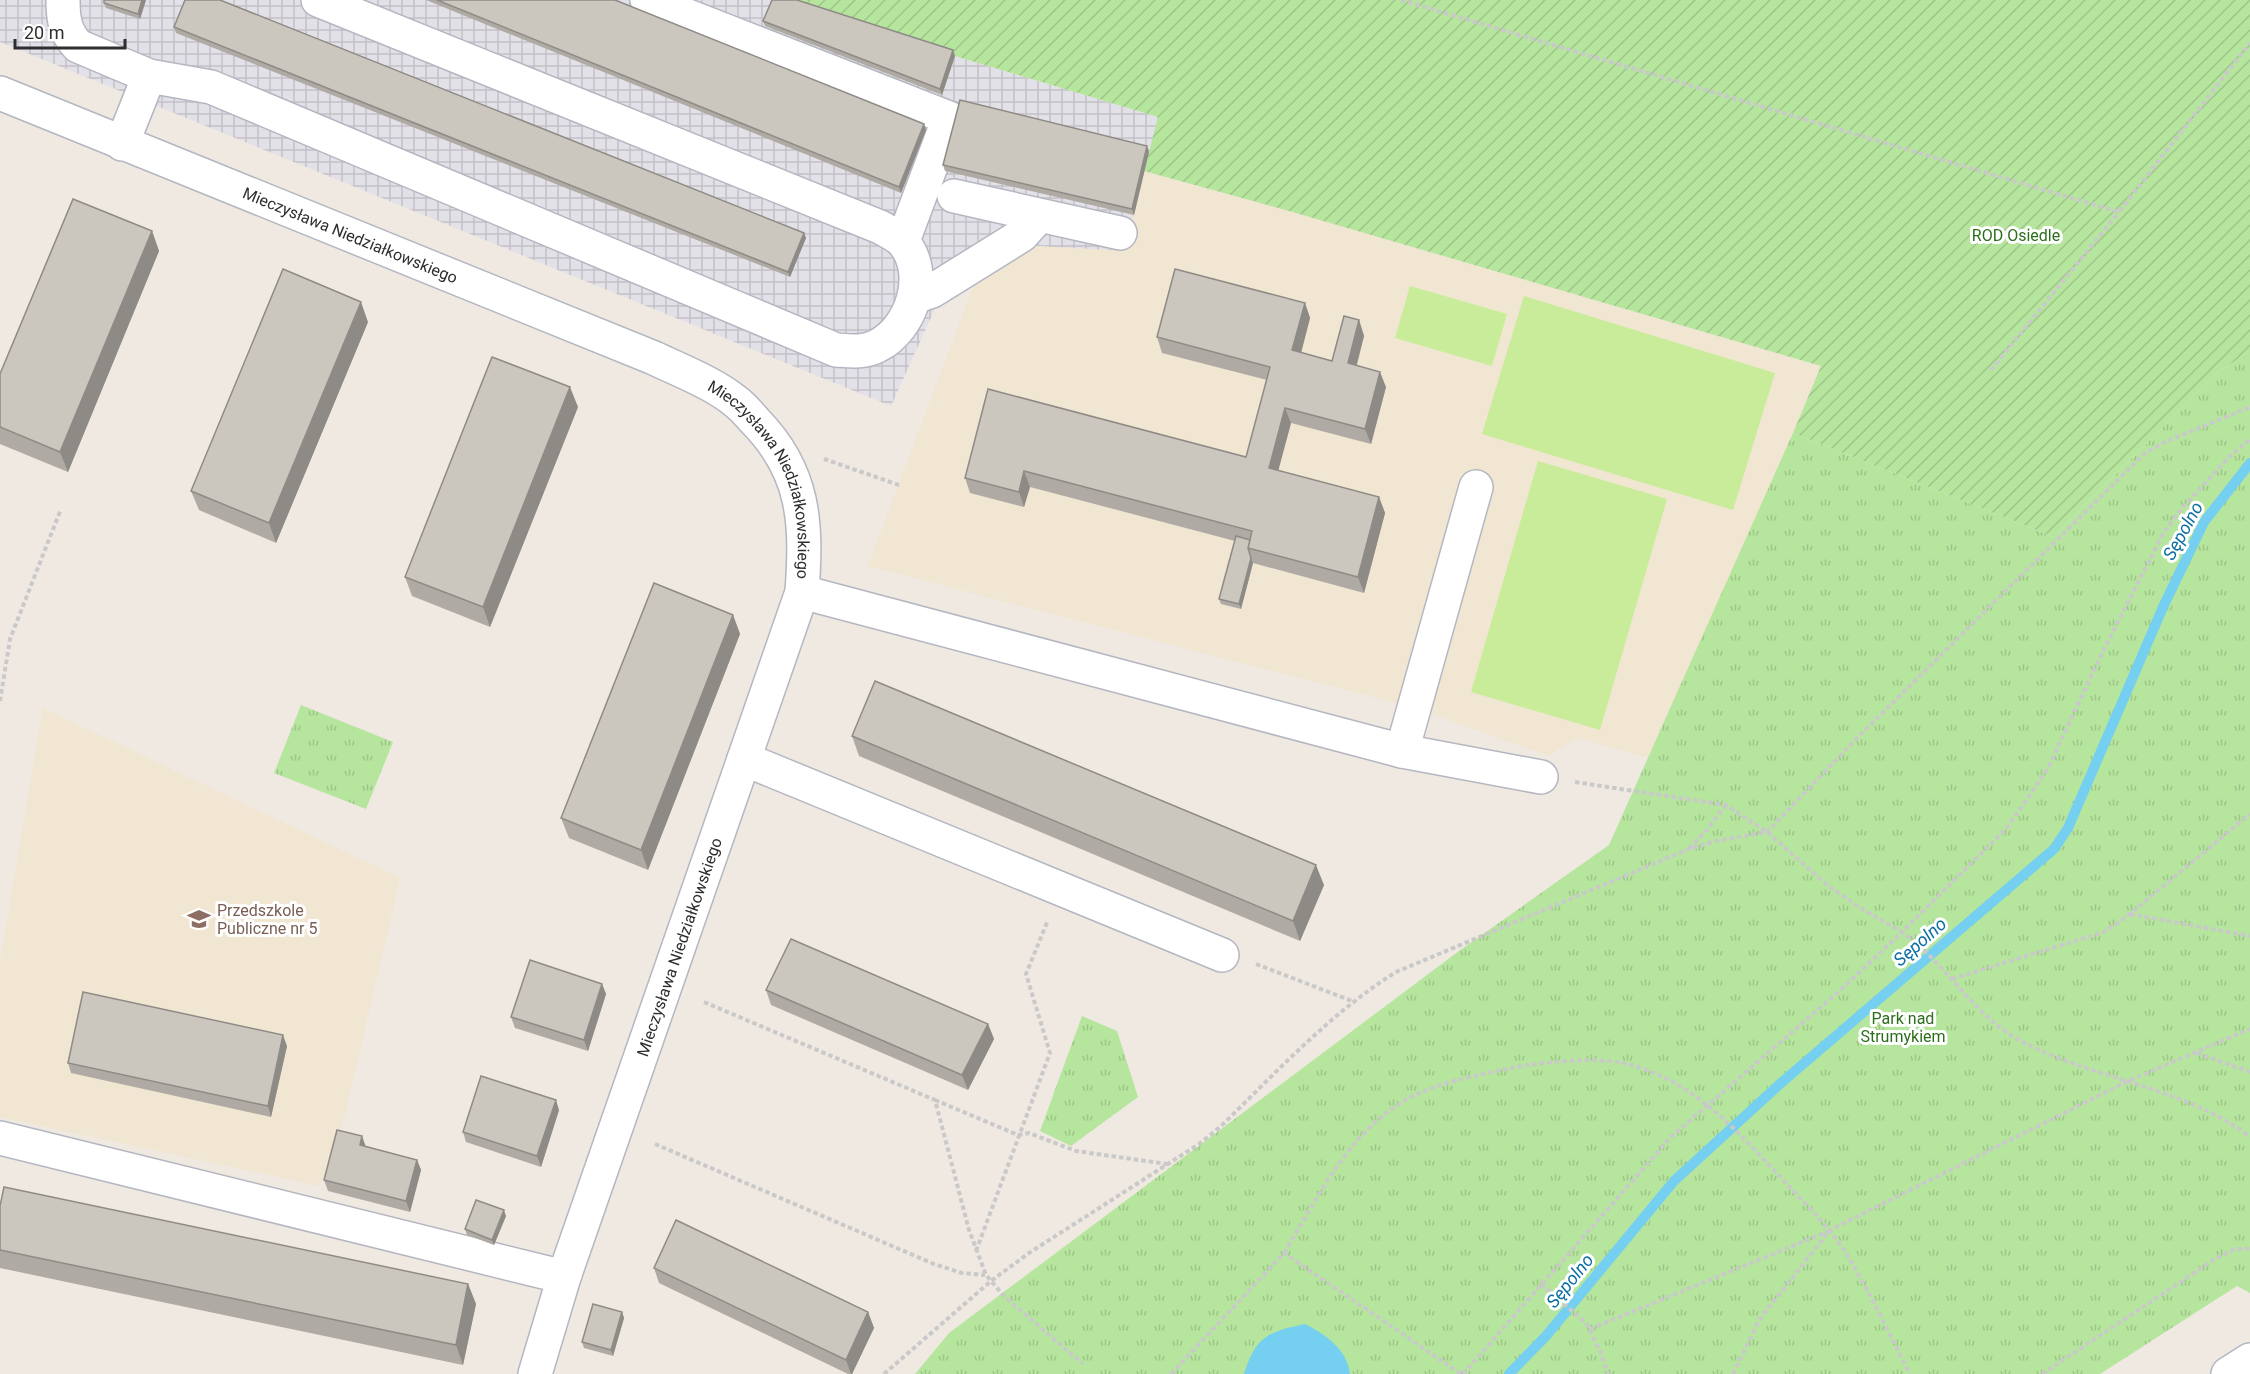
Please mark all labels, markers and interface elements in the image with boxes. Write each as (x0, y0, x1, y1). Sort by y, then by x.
scale bar (15, 12, 124, 50)
text: 20 m (24, 22, 64, 43)
street label: Mieczysława Niedziałkowskiego (240, 183, 460, 287)
park label: ROD Osiedle (1972, 226, 2060, 245)
street label: Mieczysława Niedziałkowskiego (704, 376, 813, 579)
water label: Sępolno (2158, 498, 2207, 564)
street label: Mieczysława Niedziałkowskiego (633, 835, 726, 1059)
place label: Przedszkole Publiczne nr 5 (217, 901, 318, 938)
school or university icon: Przedszkole Publiczne nr 5 (186, 906, 212, 932)
water label: Sępolno (1889, 913, 1950, 970)
park label: Park nad Strumykiem (1860, 1009, 1946, 1046)
water label: Sępolno (1542, 1249, 1598, 1312)

